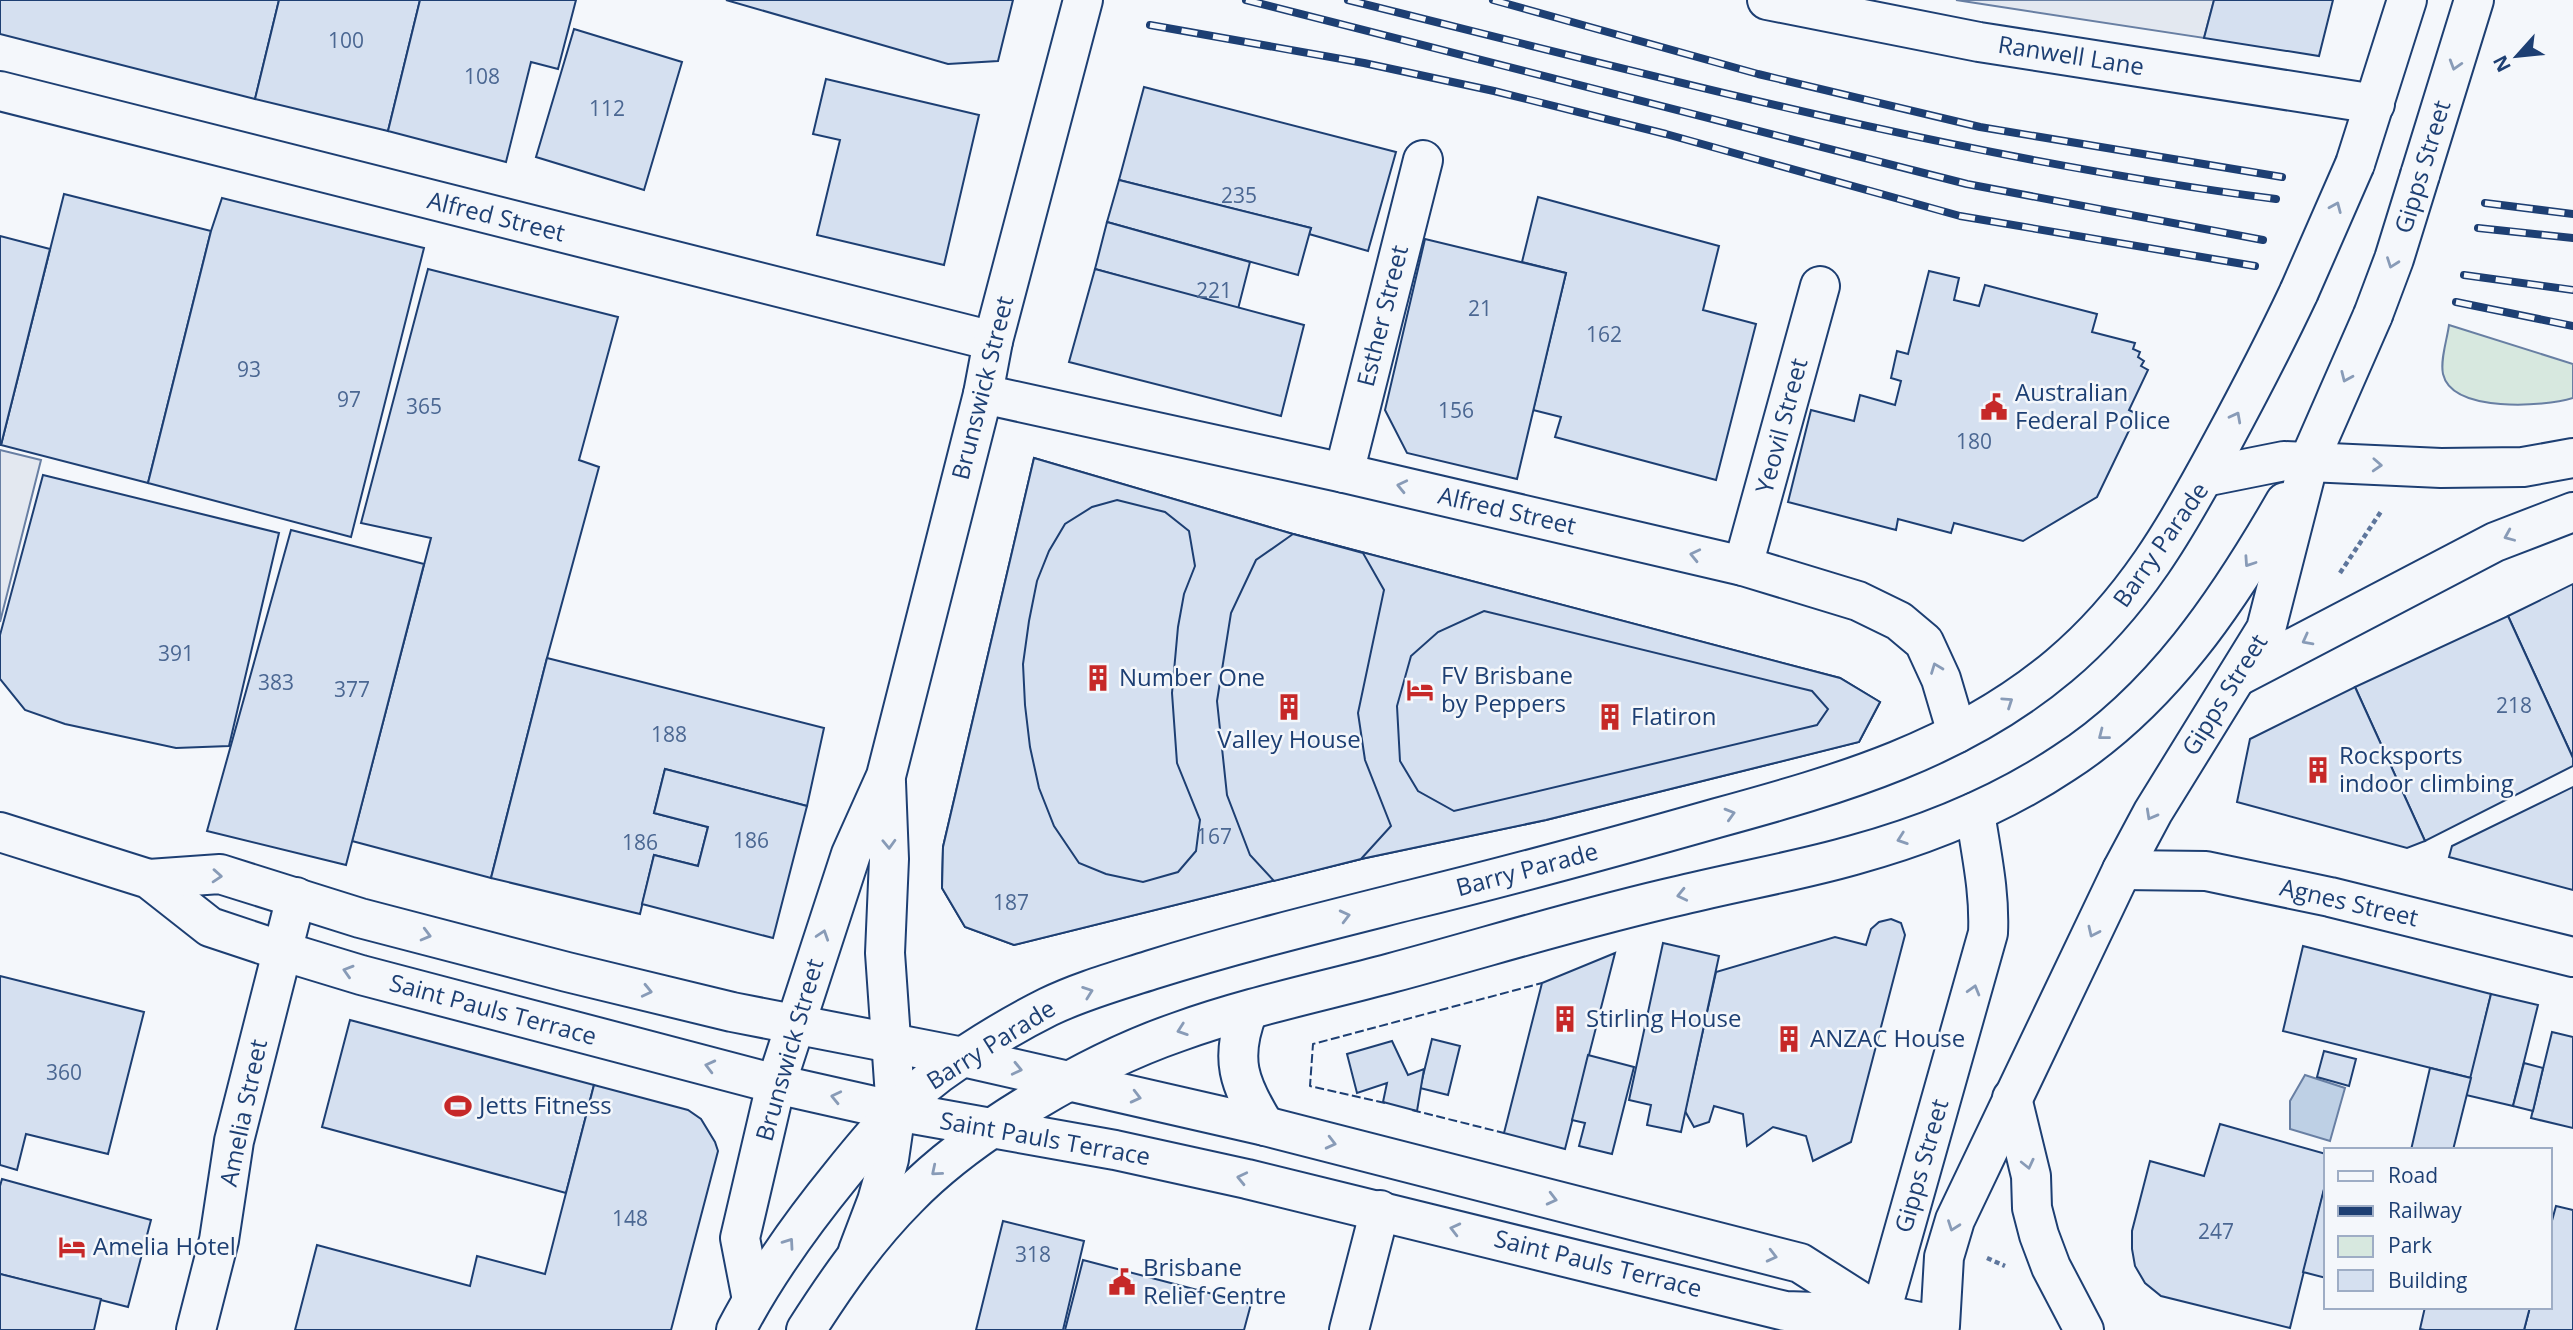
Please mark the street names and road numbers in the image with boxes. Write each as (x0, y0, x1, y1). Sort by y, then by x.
street label: Ranwell Lane (1996, 27, 2147, 82)
street label: Gipps Street (2386, 96, 2457, 237)
street label: Alfred Street (424, 183, 569, 249)
street label: Esther Street (1348, 241, 1415, 390)
street label: Brunswick Street (943, 292, 1020, 483)
street label: Yeovil Street (1747, 354, 1814, 497)
street label: Barry Parade (2104, 475, 2215, 613)
street label: Alfred Street (1435, 478, 1580, 541)
street label: Gipps Street (2173, 627, 2274, 761)
street label: Barry Parade (1452, 834, 1601, 903)
street label: Agnes Street (2277, 870, 2422, 933)
street label: Brunswick Street (747, 955, 830, 1145)
street label: Saint Pauls Terrace (386, 965, 600, 1052)
street label: Barry Parade (920, 991, 1061, 1096)
street label: Amelia Street (211, 1036, 274, 1189)
street label: Gipps Street (1886, 1095, 1955, 1236)
street label: Saint Pauls Terrace (938, 1103, 1153, 1172)
street label: Saint Pauls Terrace (1491, 1221, 1706, 1304)

